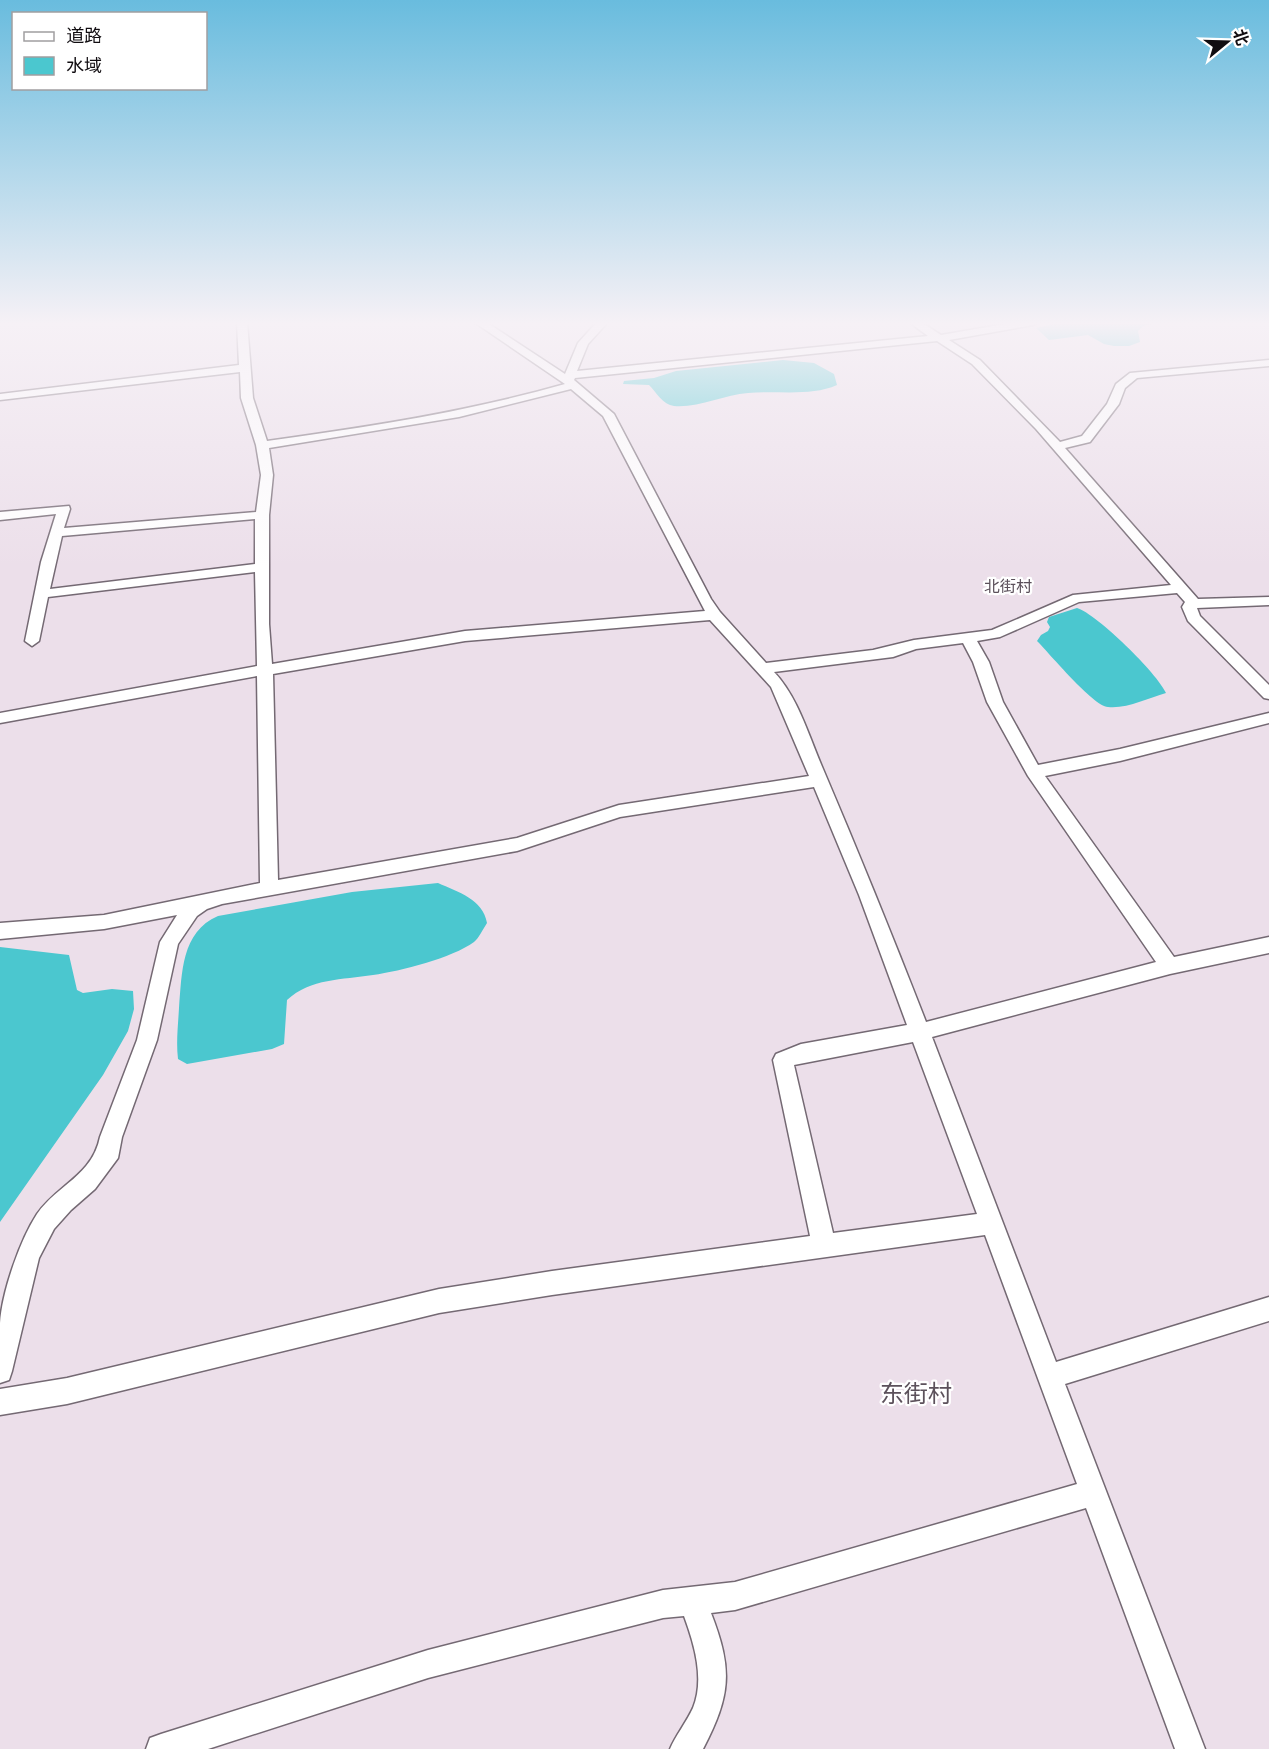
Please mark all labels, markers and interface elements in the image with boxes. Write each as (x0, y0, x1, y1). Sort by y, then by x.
legend (12, 12, 207, 90)
north arrow (1197, 12, 1257, 72)
text: 道路 (66, 24, 102, 47)
text: 北 (1228, 26, 1253, 48)
text: 水域 (66, 54, 102, 77)
district label: 北街村 (984, 576, 1032, 597)
district label: 东街村 (880, 1378, 952, 1409)

